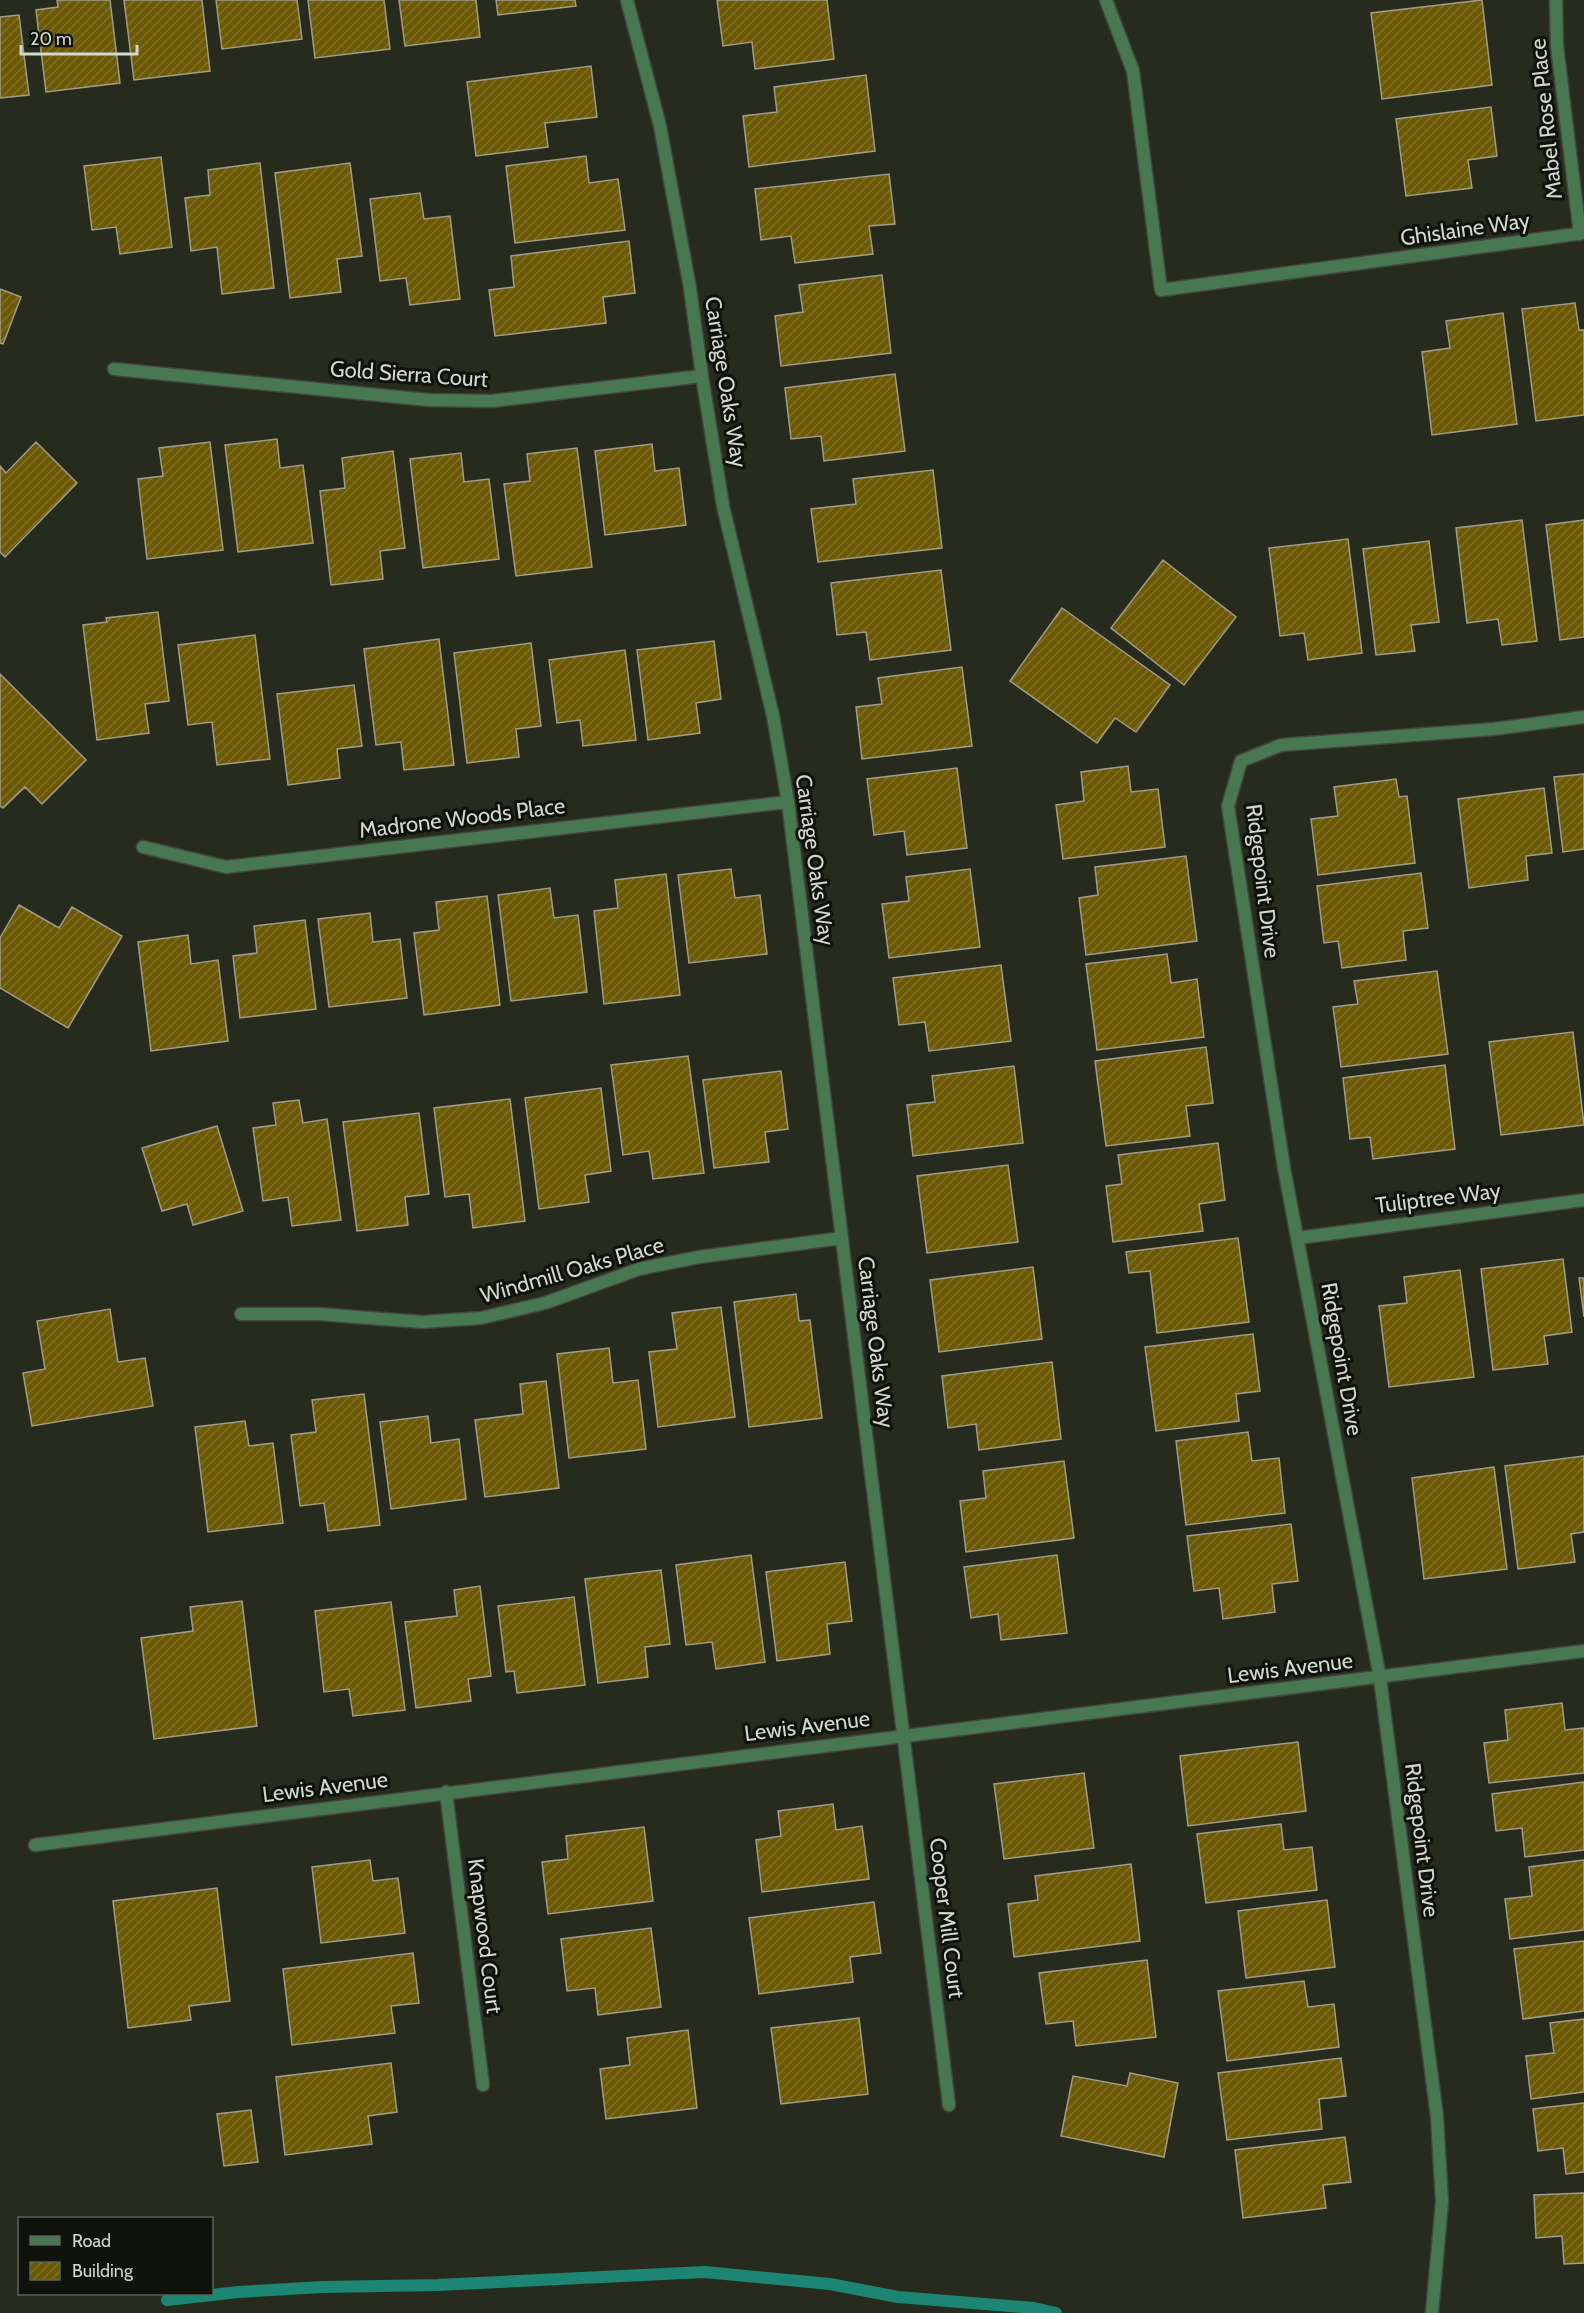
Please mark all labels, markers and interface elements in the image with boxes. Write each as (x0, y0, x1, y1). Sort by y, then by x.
scale bar (21, 18, 136, 56)
text: 20 m (30, 28, 72, 50)
street label: Mabel Rose Place (1524, 37, 1568, 201)
street label: Ghislaine Way (1399, 207, 1531, 251)
street label: Carriage Oaks Way (699, 295, 753, 469)
street label: Gold Sierra Court (329, 355, 489, 393)
street label: Carriage Oaks Way (790, 773, 840, 947)
street label: Madrone Woods Place (357, 792, 567, 844)
street label: Ridgepoint Drive (1240, 802, 1286, 960)
street label: Tuliptree Way (1374, 1177, 1502, 1219)
street label: Windmill Oaks Place (477, 1231, 667, 1309)
street label: Carriage Oaks Way (852, 1255, 900, 1429)
street label: Ridgepoint Drive (1315, 1280, 1369, 1438)
street label: Lewis Avenue (1226, 1647, 1354, 1689)
street label: Lewis Avenue (743, 1705, 871, 1747)
street label: Ridgepoint Drive (1399, 1761, 1445, 1919)
street label: Lewis Avenue (261, 1766, 389, 1808)
street label: Cooper Mill Court (924, 1836, 970, 2000)
street label: Knapwood Court (462, 1857, 508, 2016)
legend (18, 2217, 213, 2295)
text: Road (72, 2230, 111, 2252)
text: Building (72, 2260, 134, 2282)

